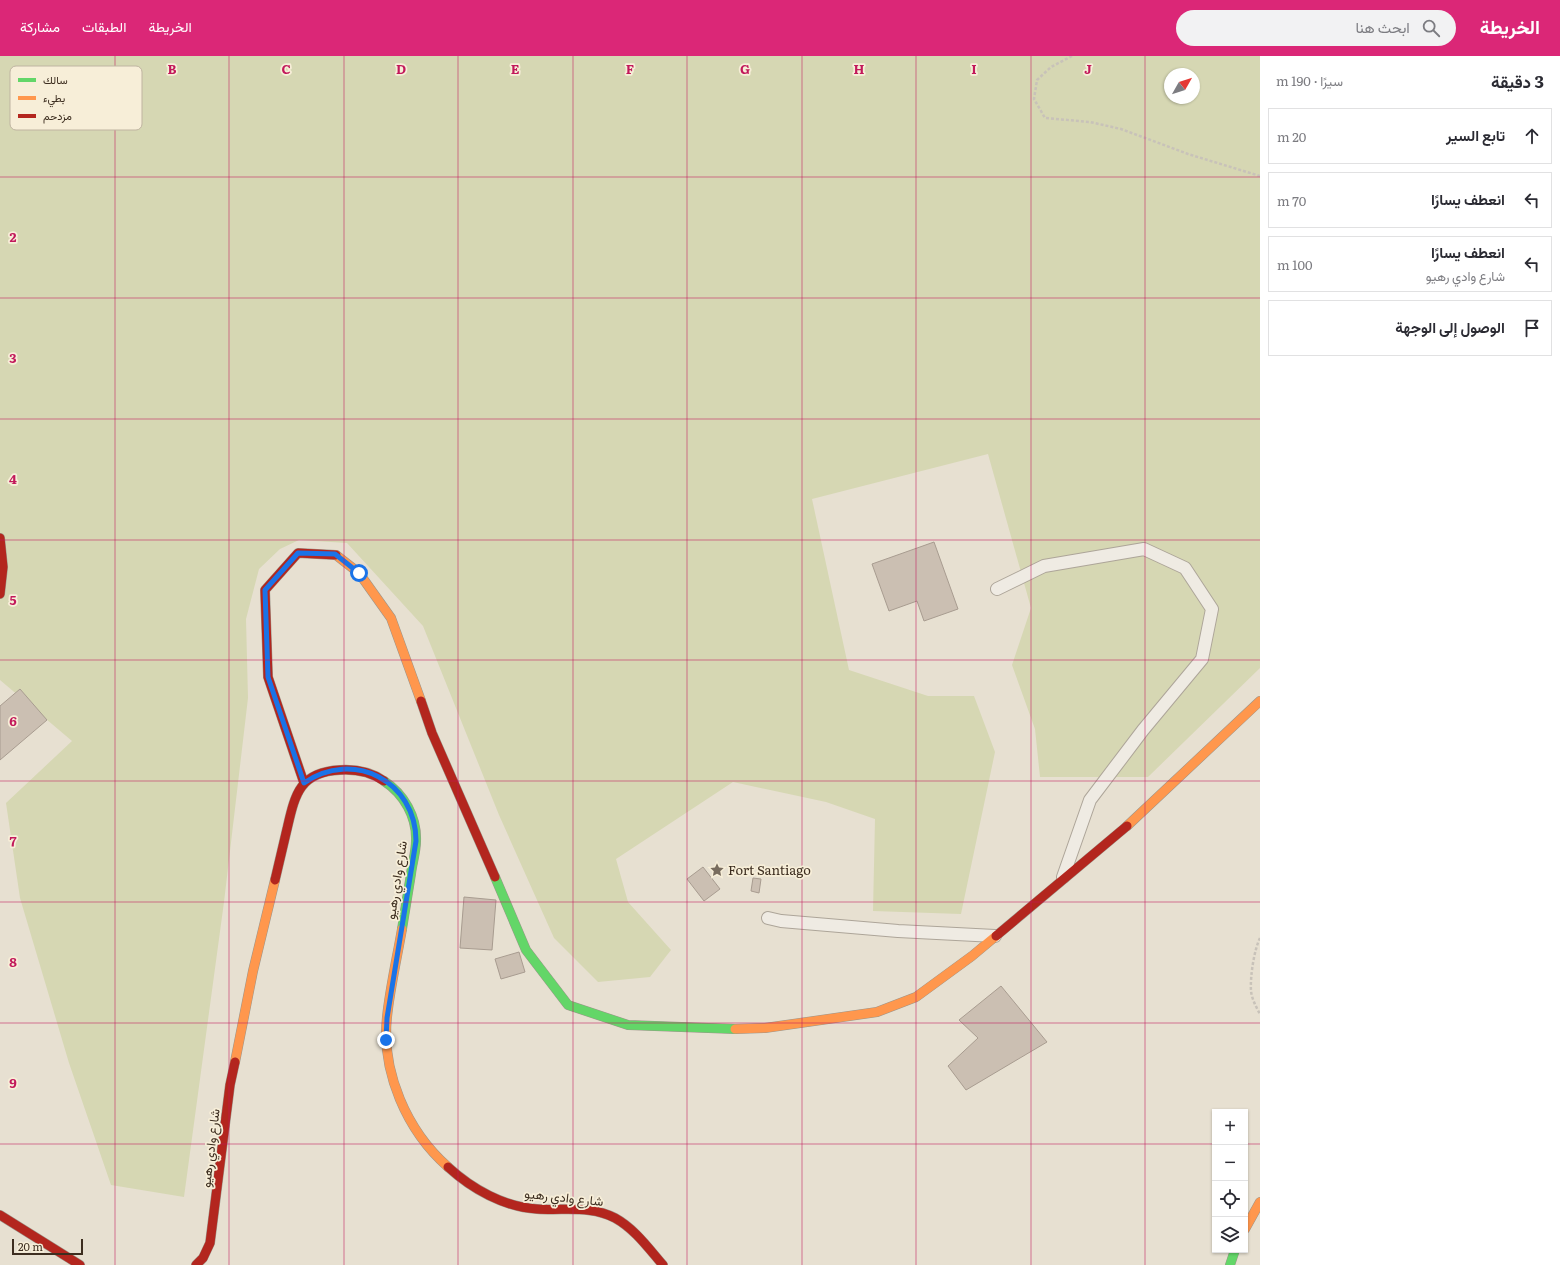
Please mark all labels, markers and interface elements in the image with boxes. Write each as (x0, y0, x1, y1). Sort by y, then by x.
search box (1176, 10, 1456, 46)
text: الخريطة (1480, 12, 1540, 40)
text: ابحث هنا (1355, 15, 1410, 38)
text: مشاركة (20, 16, 60, 36)
text: الطبقات (82, 16, 126, 36)
text: الخريطة (148, 16, 192, 36)
icon: search (1420, 17, 1442, 39)
text: B (168, 59, 177, 78)
text: C (281, 59, 291, 78)
text: D (396, 59, 406, 78)
text: E (511, 59, 520, 78)
text: F (626, 59, 634, 78)
text: G (740, 59, 750, 78)
text: H (854, 59, 865, 78)
text: I (971, 59, 977, 78)
text: J (1084, 59, 1092, 78)
legend (10, 66, 142, 130)
north arrow (1164, 68, 1200, 104)
text: 3 دقيقة (1491, 68, 1544, 93)
text: سالك (43, 71, 68, 87)
text: سيرًا · 190 m (1276, 71, 1343, 90)
text: بطيء (43, 89, 65, 108)
text: مزدحم (43, 107, 72, 124)
text: تابع السير (1446, 123, 1505, 146)
icon: ahead (1521, 125, 1543, 147)
text: 20 m (1277, 127, 1306, 146)
text: انعطف يسارًا (1431, 187, 1505, 210)
icon: left (1521, 189, 1543, 211)
text: 70 m (1277, 191, 1306, 210)
text: 2 (10, 227, 17, 246)
text: انعطف يسارًا (1431, 240, 1505, 263)
icon: left (1521, 253, 1543, 275)
text: 100 m (1277, 255, 1313, 274)
text: شارع وادي رهيو (1426, 266, 1505, 285)
text: الوصول إلى الوجهة (1395, 315, 1505, 338)
icon: arrive (1521, 317, 1543, 339)
text: 3 (9, 348, 17, 367)
text: 4 (9, 469, 17, 488)
route start (350, 564, 368, 582)
text: 5 (9, 590, 17, 609)
text: 6 (9, 711, 17, 730)
text: 7 (9, 831, 17, 850)
street label: شارع وادي رهيو (380, 839, 413, 921)
place label: Fort Santiago (728, 860, 811, 879)
place icon: Fort Santiago (709, 862, 725, 878)
text: 8 (9, 952, 17, 971)
route end (377, 1031, 395, 1049)
text: 9 (9, 1073, 17, 1092)
street label: شارع وادي رهيو (195, 1107, 226, 1189)
map controls (1212, 1109, 1248, 1253)
button: + (1212, 1109, 1248, 1145)
button: − (1212, 1145, 1248, 1181)
button: locate (1212, 1181, 1248, 1217)
street label: شارع وادي رهيو (523, 1183, 604, 1212)
button: layers (1212, 1217, 1248, 1253)
scale bar (12, 1237, 83, 1256)
text: 20 m (18, 1238, 43, 1254)

